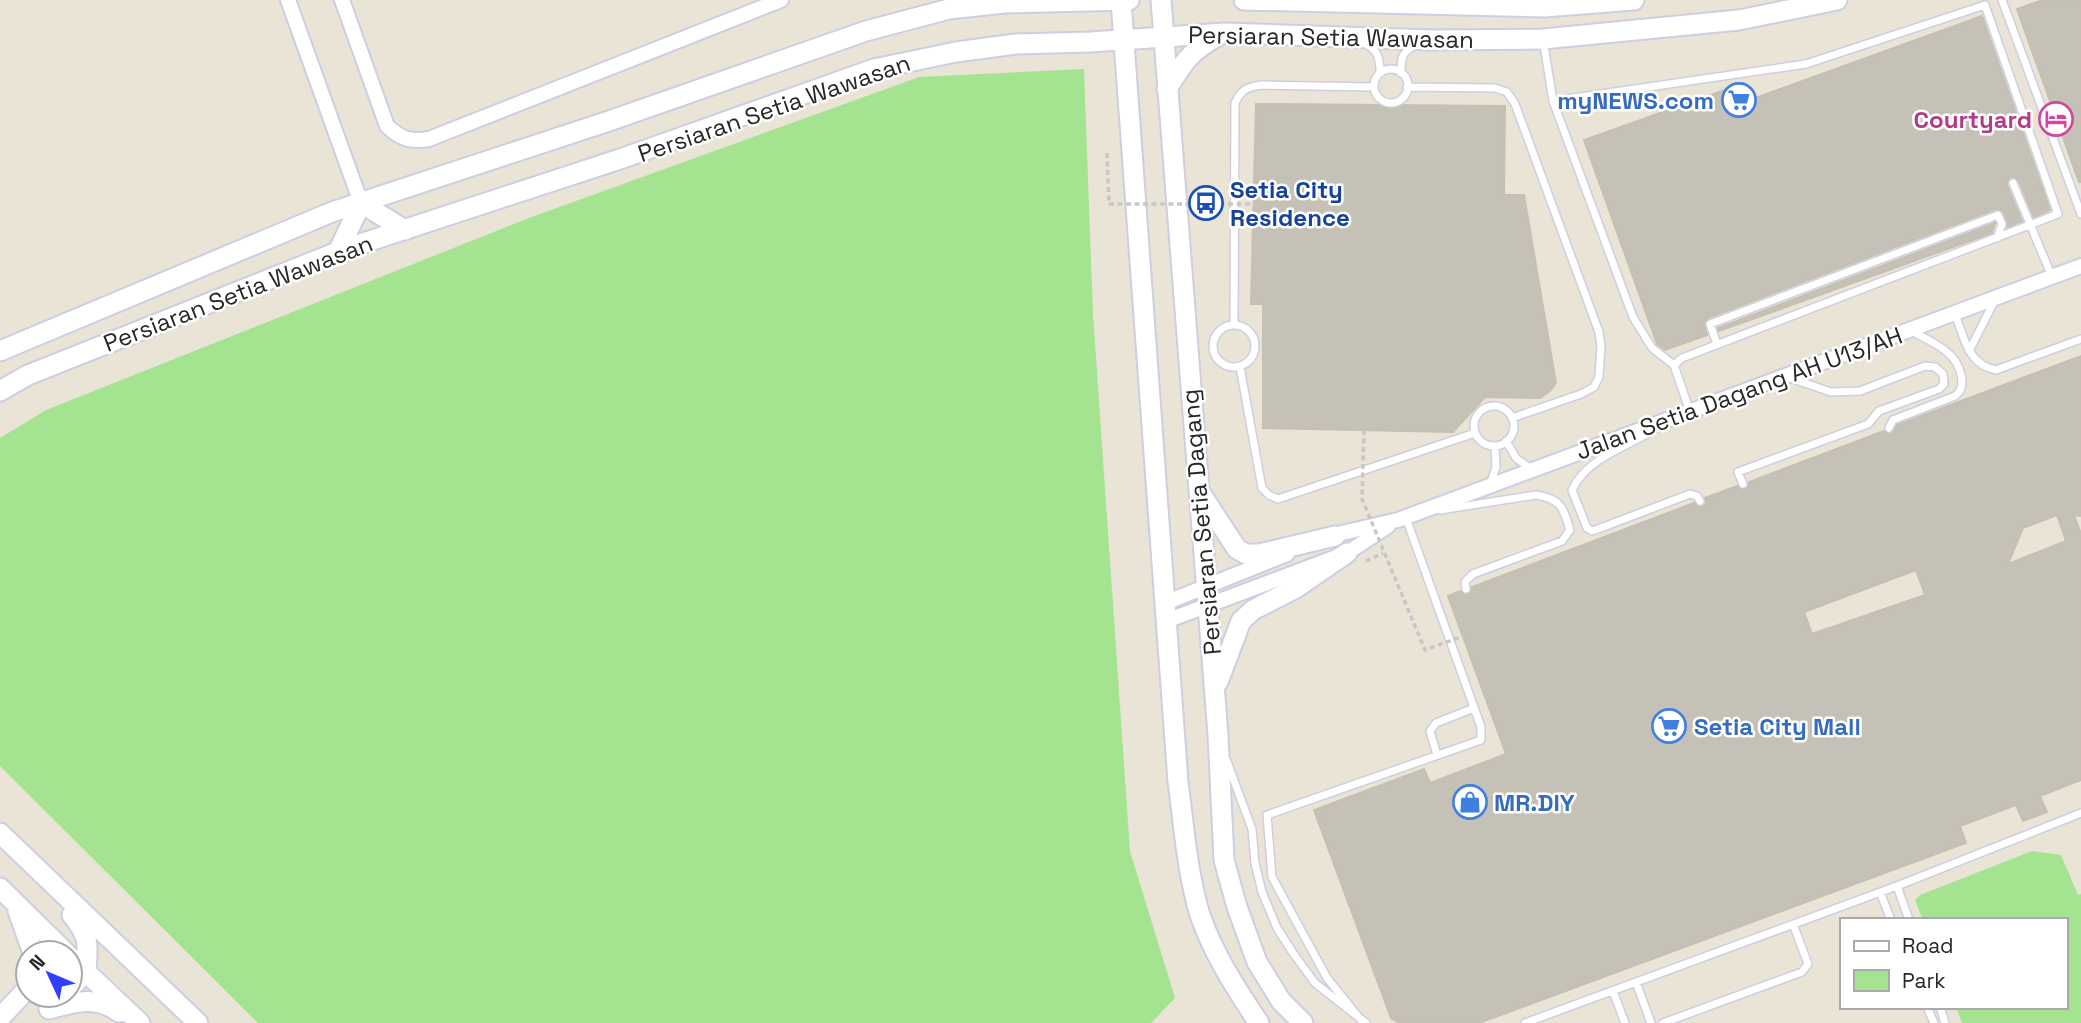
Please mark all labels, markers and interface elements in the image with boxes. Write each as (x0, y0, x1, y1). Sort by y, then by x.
street label: Persiaran Setia Wawasan (1188, 19, 1474, 55)
street label: Persiaran Setia Wawasan (634, 47, 914, 169)
supermarket icon: myNEWS.com (1720, 81, 1758, 119)
place label: myNEWS.com (1557, 85, 1714, 116)
hotel icon: Courtyard (2037, 100, 2075, 138)
place label: Courtyard (1914, 104, 2032, 135)
place label: Setia City Residence (1230, 174, 1350, 233)
bus stop icon: Setia City Residence (1187, 184, 1225, 222)
street label: Persiaran Setia Wawasan (99, 227, 377, 359)
street label: Jalan Setia Dagang AH U13/AH (1572, 319, 1906, 467)
street label: Persiaran Setia Dagang (1174, 388, 1228, 656)
supermarket icon: Setia City Mall (1650, 707, 1688, 745)
place label: Setia City Mall (1694, 711, 1861, 742)
shop icon: MR.DIY (1451, 783, 1489, 821)
place label: MR.DIY (1494, 787, 1575, 818)
legend (1840, 918, 2067, 1009)
text: Road (1902, 932, 1954, 959)
north arrow (14, 939, 84, 1009)
text: N (24, 949, 51, 976)
text: Park (1902, 967, 1946, 994)

